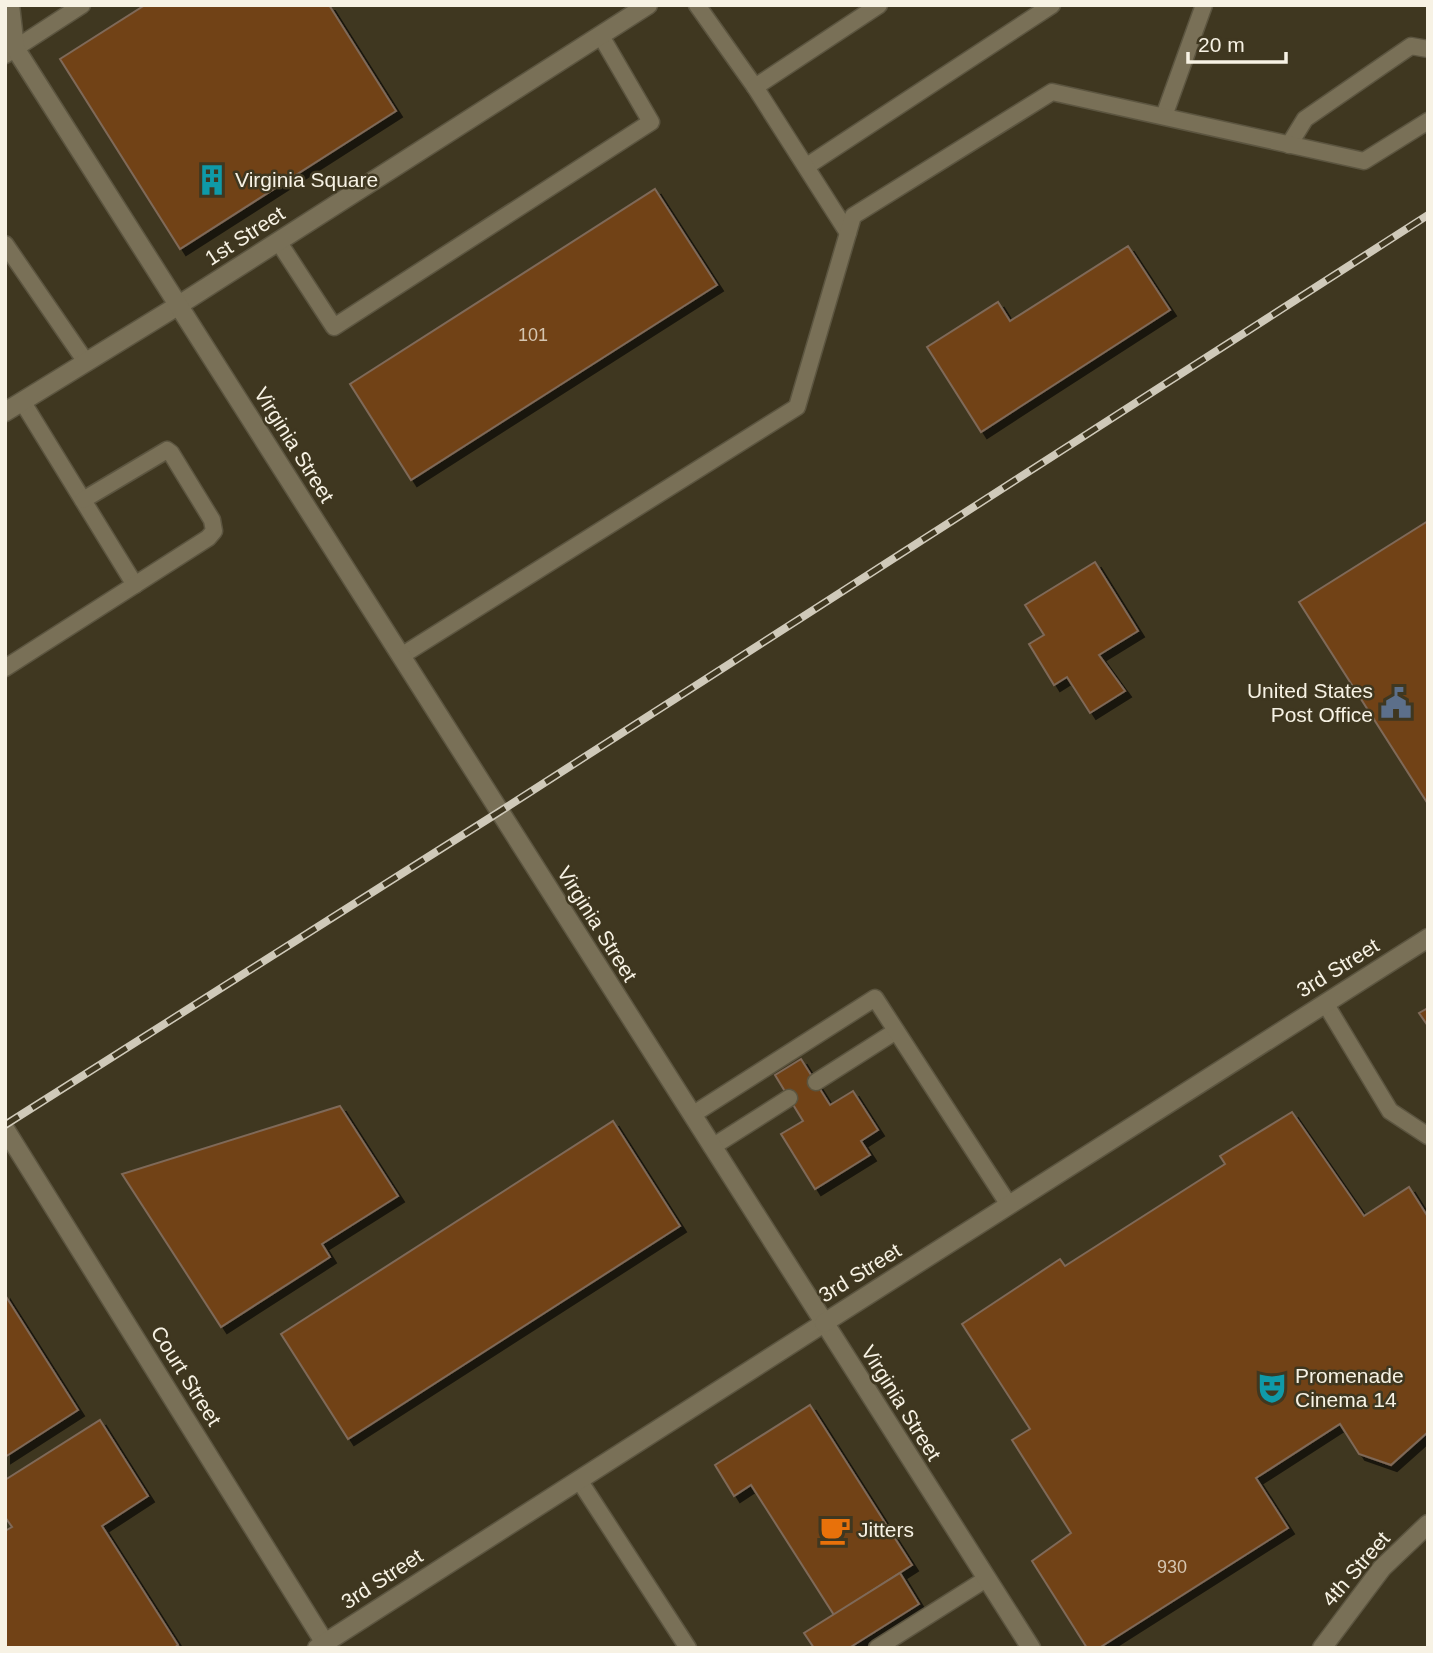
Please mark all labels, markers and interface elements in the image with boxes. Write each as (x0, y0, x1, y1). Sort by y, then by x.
scale bar (1188, 21, 1286, 65)
text: 20 m (1198, 33, 1245, 56)
building icon: Virginia Square (195, 163, 229, 197)
place label: Virginia Square (235, 168, 378, 191)
street label: 1st Street (201, 201, 289, 270)
house number: 101 (518, 325, 548, 345)
street label: Virginia Street (250, 383, 339, 507)
place label: United States Post Office (1247, 679, 1373, 726)
public building icon: United States Post Office (1379, 686, 1413, 720)
street label: Virginia Street (553, 862, 642, 986)
street label: 3rd Street (1293, 933, 1383, 1002)
street label: 3rd Street (815, 1238, 905, 1307)
street label: Court Street (147, 1322, 226, 1430)
street label: Virginia Street (857, 1341, 946, 1465)
place label: Promenade Cinema 14 (1295, 1364, 1404, 1411)
theatre icon: Promenade Cinema 14 (1255, 1371, 1289, 1405)
cafe icon: Jitters (818, 1513, 852, 1547)
place label: Jitters (858, 1518, 914, 1541)
street label: 4th Street (1317, 1527, 1394, 1611)
street label: 3rd Street (337, 1544, 427, 1613)
house number: 930 (1157, 1557, 1187, 1577)

